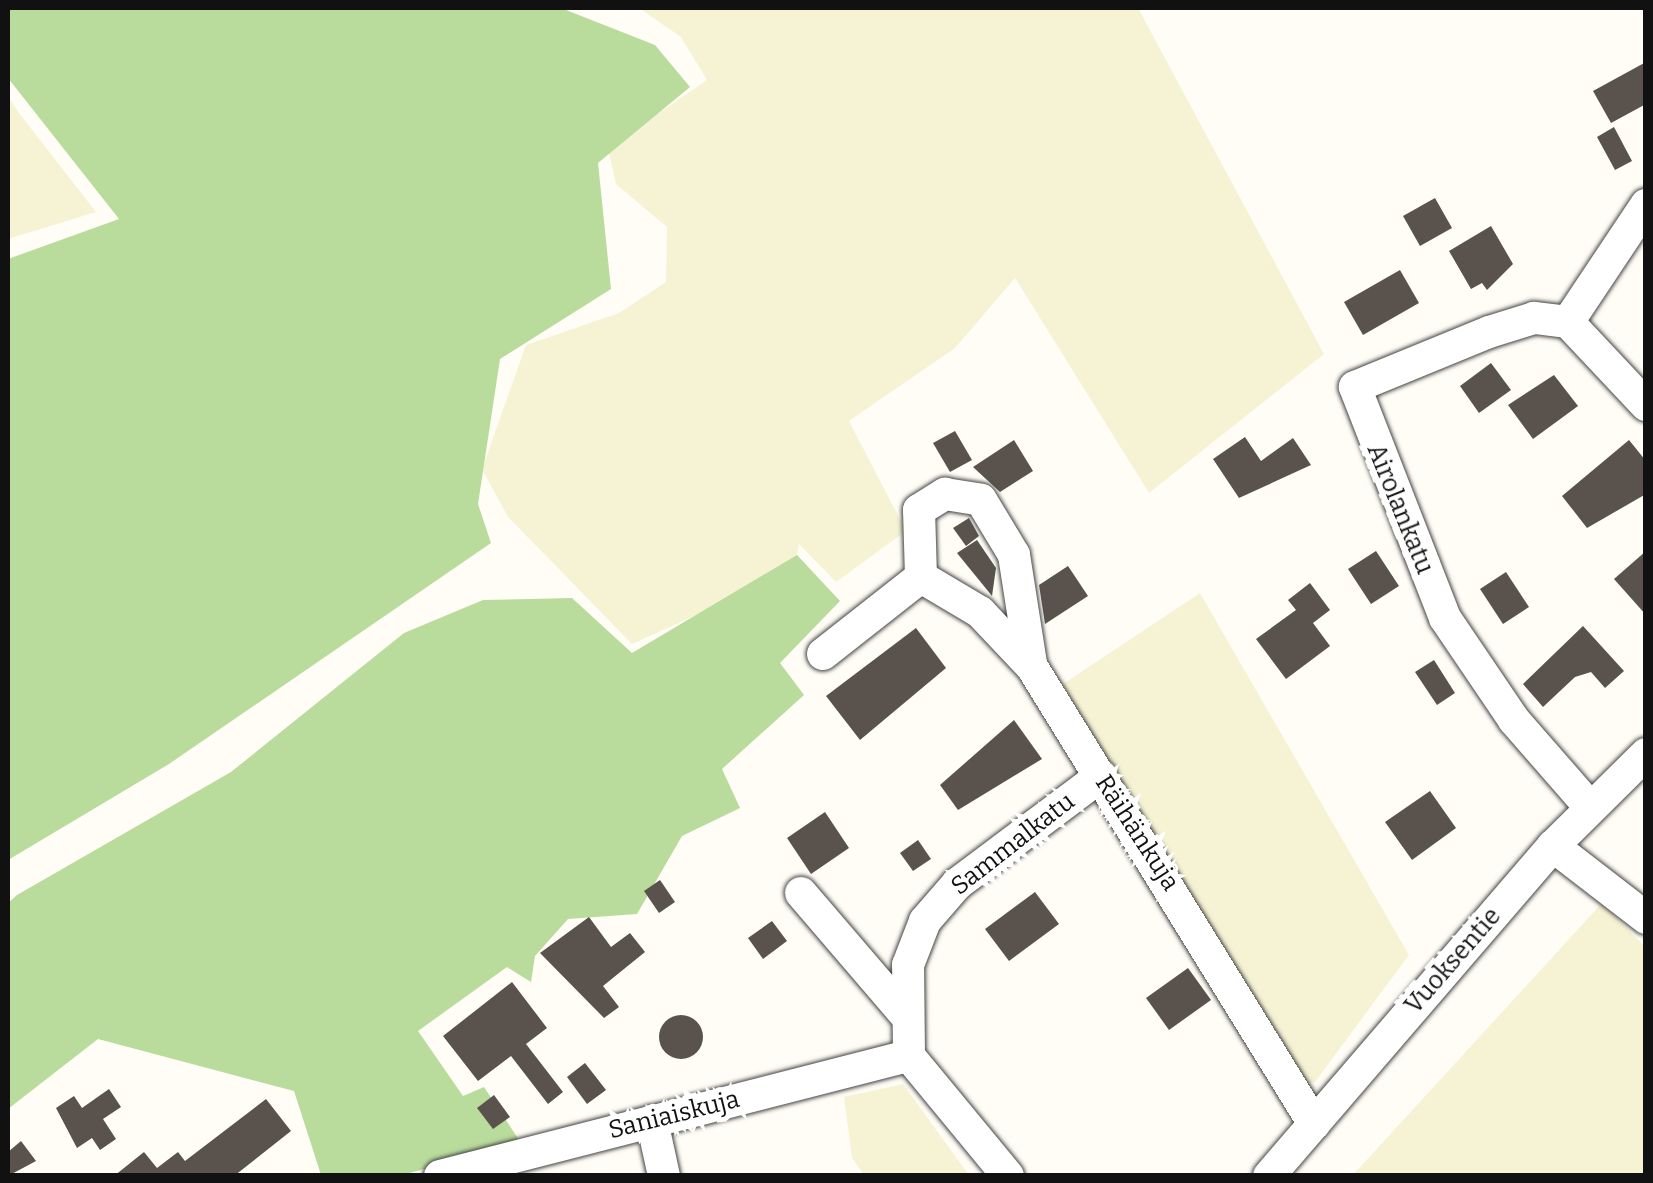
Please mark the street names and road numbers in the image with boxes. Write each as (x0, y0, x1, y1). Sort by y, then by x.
street label: Airolankatu (1360, 440, 1440, 578)
street label: Räihänkuja (1088, 769, 1186, 897)
street label: Sammalkatu (945, 787, 1081, 901)
street label: Vuoksentie (1399, 902, 1507, 1020)
street label: Saniaiskuja (605, 1084, 743, 1146)

